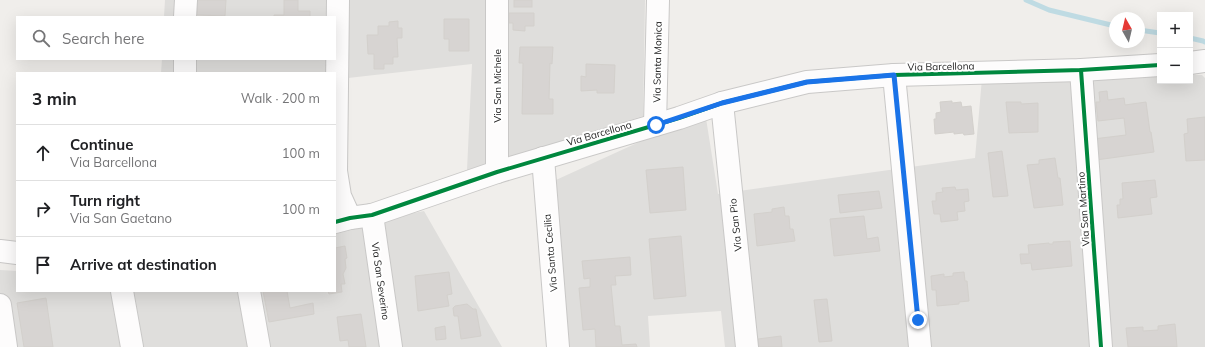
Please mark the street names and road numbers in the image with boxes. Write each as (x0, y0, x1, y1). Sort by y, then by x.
street label: Via Santa Monica (650, 21, 665, 103)
street label: Via San Michele (491, 49, 504, 123)
street label: Via Barcellona (907, 59, 975, 74)
street label: Via Barcellona (565, 118, 633, 149)
street label: Via San Martino (1074, 171, 1093, 247)
street label: Via San Pio (726, 197, 745, 252)
street label: Via Santa Cecilia (541, 213, 560, 292)
street label: Via San Severino (369, 241, 392, 321)

